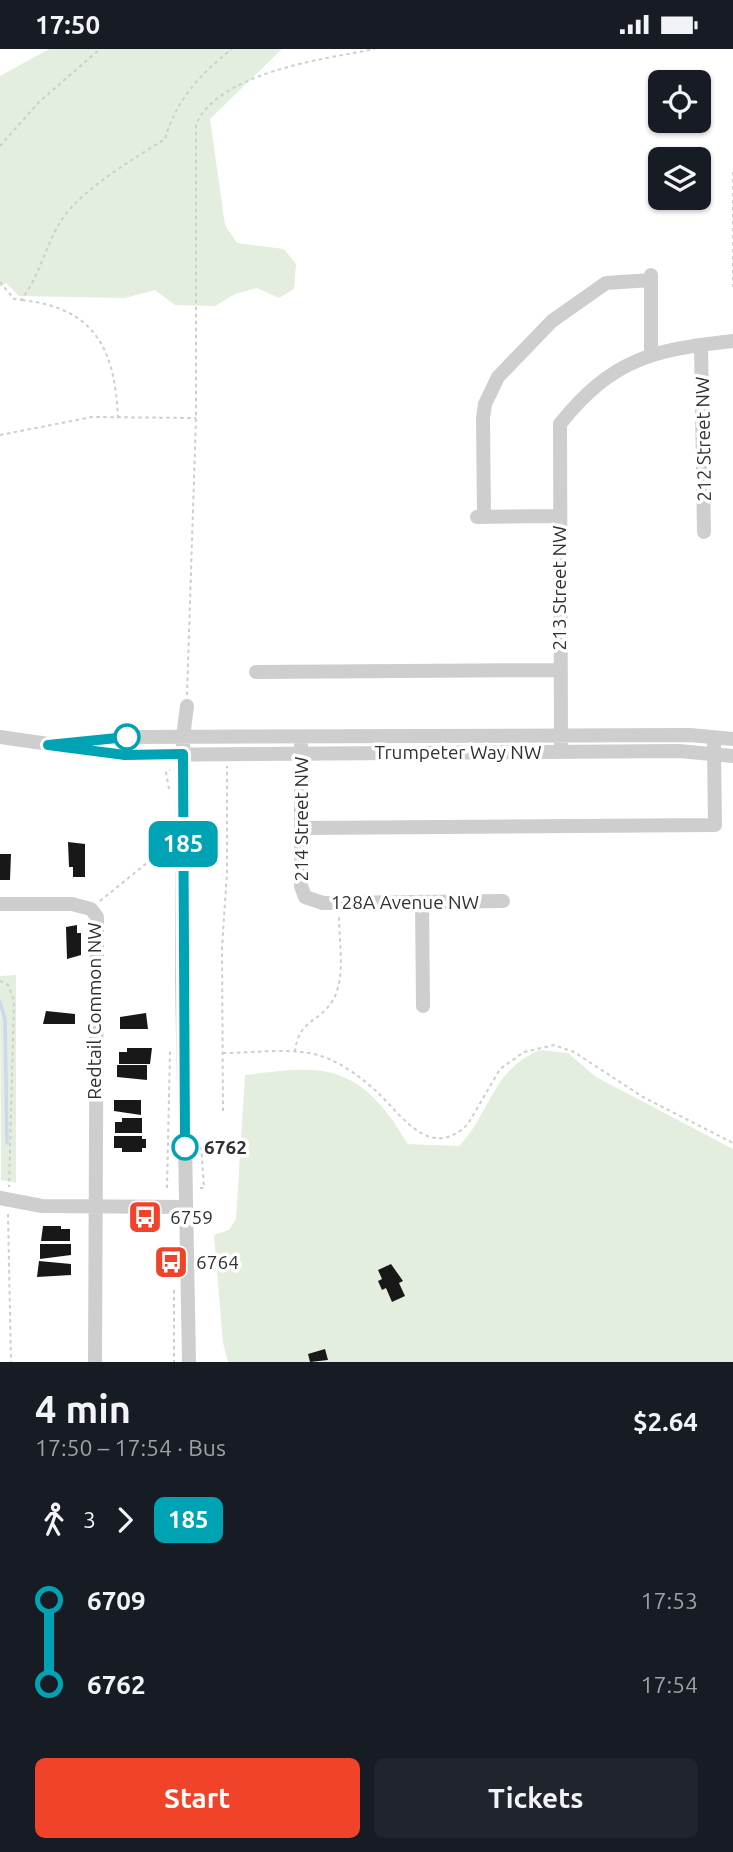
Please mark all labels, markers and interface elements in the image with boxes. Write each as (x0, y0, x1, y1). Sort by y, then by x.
text: 17:50 (35, 10, 100, 39)
map controls (648, 70, 711, 210)
button: locate (648, 70, 711, 133)
button: layers (648, 147, 711, 210)
street label: 212 Street NW (691, 376, 715, 502)
street label: 213 Street NW (548, 525, 570, 651)
unlabelled marker (114, 724, 140, 750)
street label: Trumpeter Way NW (374, 741, 542, 763)
street label: 214 Street NW (290, 756, 312, 882)
line badge: 185 (143, 821, 223, 867)
text: 185 (163, 830, 203, 857)
street label: 128A Avenue NW (331, 891, 479, 913)
street label: Redtail Common NW (83, 922, 105, 1100)
marker: 6762 (172, 1134, 198, 1160)
place label: 6762 (204, 1136, 247, 1158)
bus stop icon: 6759 (126, 1198, 164, 1236)
place label: 6759 (170, 1206, 213, 1228)
bus stop icon: 6764 (152, 1243, 190, 1281)
place label: 6764 (196, 1251, 239, 1273)
text: 4 min (35, 1388, 131, 1430)
text: $2.64 (633, 1407, 698, 1436)
text: 17:50 – 17:54 · Bus (35, 1435, 226, 1460)
icon: walk (35, 1501, 73, 1539)
icon: forward (106, 1501, 144, 1539)
text: 185 (168, 1506, 209, 1533)
text: 3 (83, 1507, 96, 1532)
text: 6709 (87, 1586, 146, 1615)
text: 17:53 (640, 1588, 698, 1613)
text: 6762 (87, 1670, 146, 1699)
text: 17:54 (640, 1672, 698, 1697)
button: Start (35, 1758, 360, 1838)
button: Tickets (374, 1758, 698, 1838)

